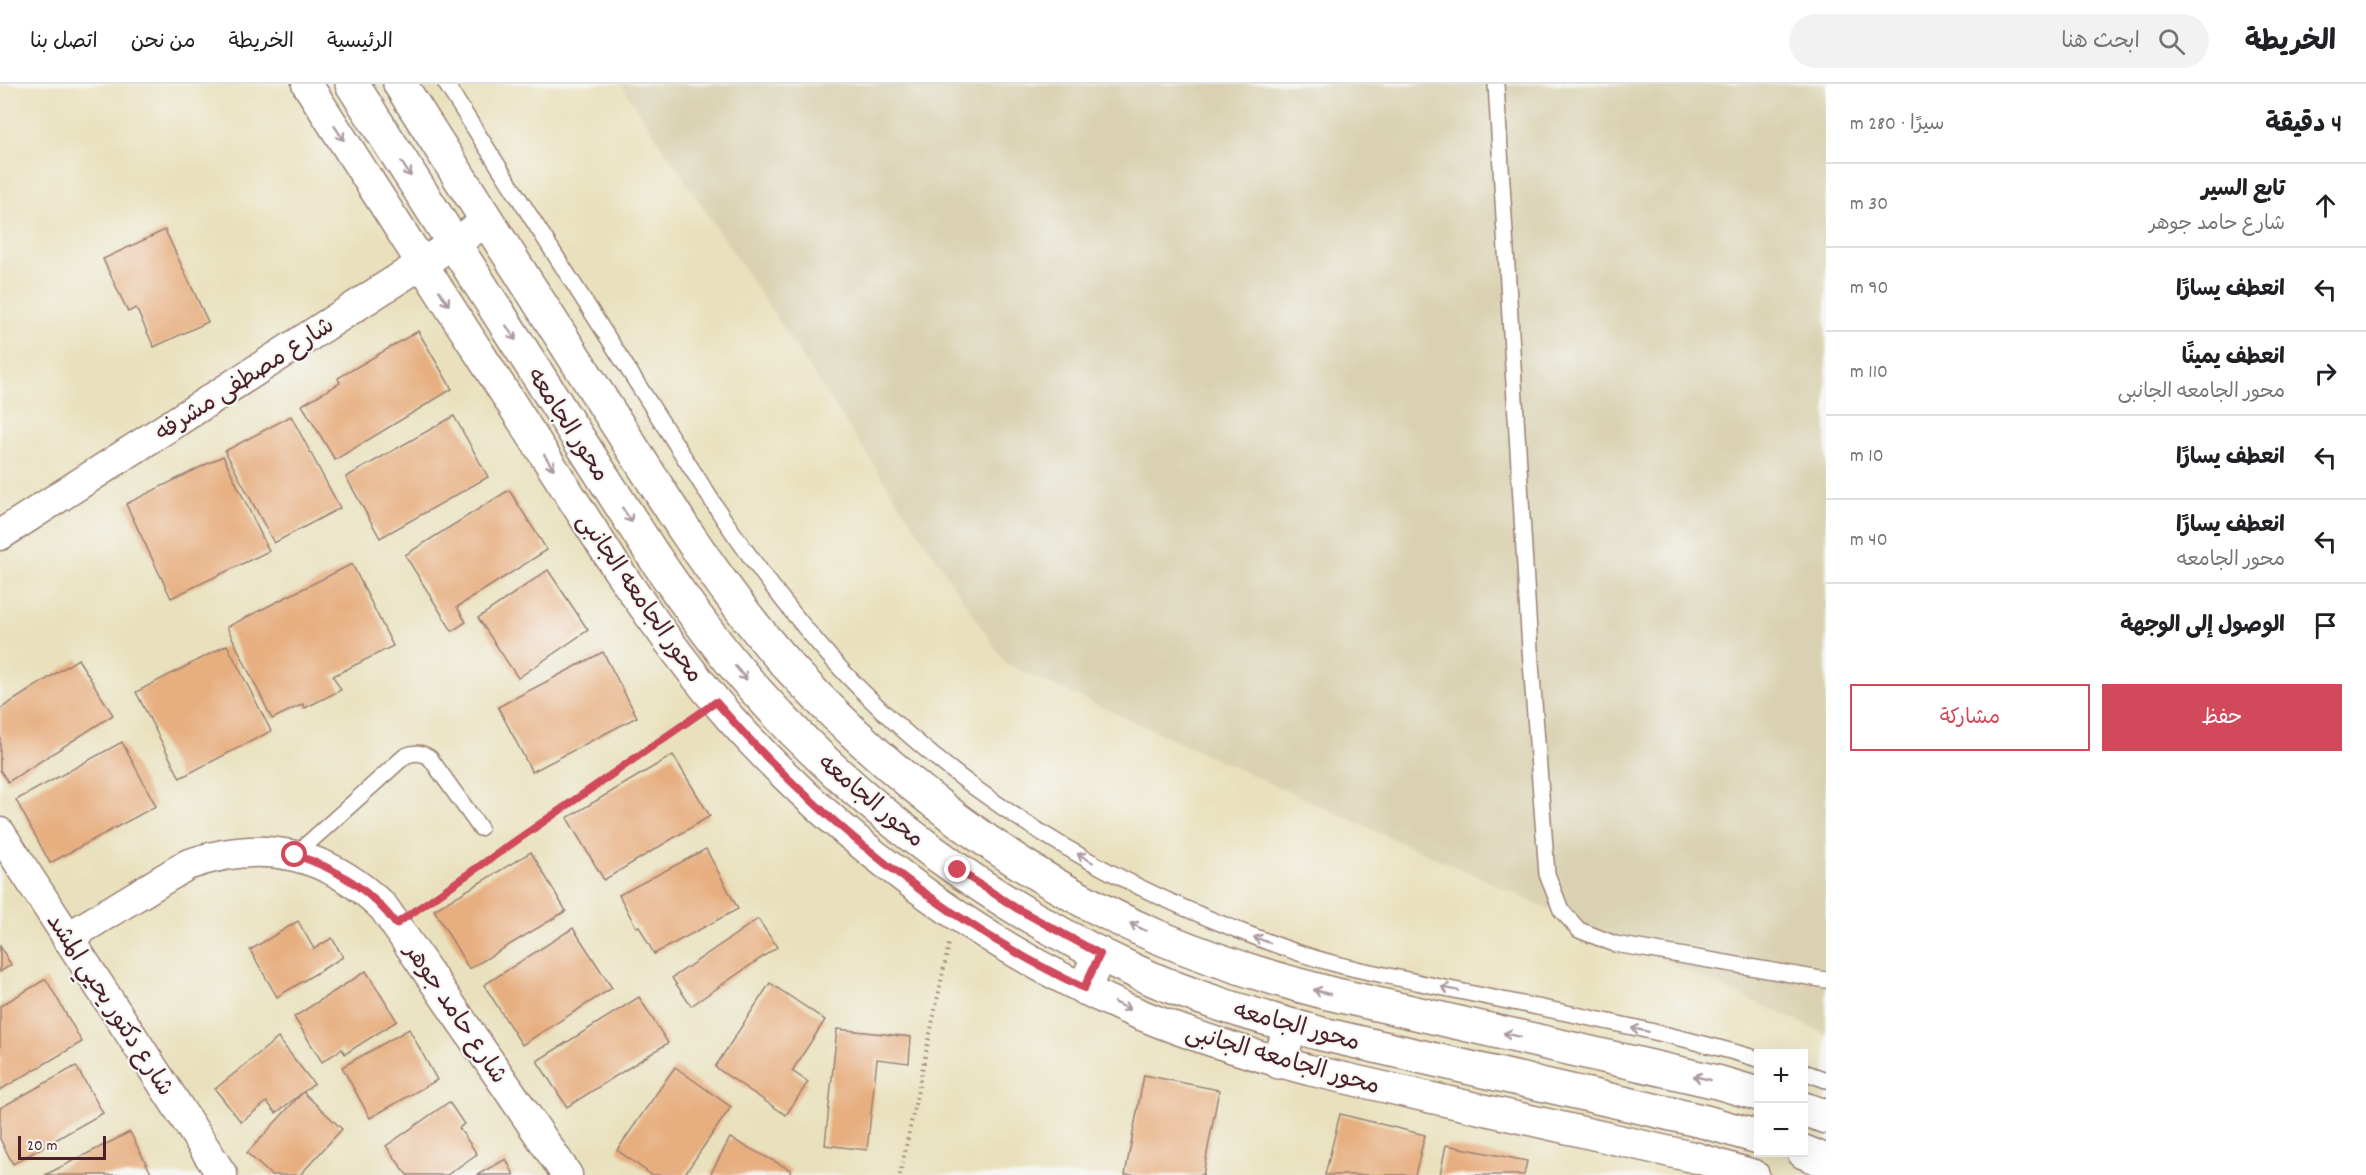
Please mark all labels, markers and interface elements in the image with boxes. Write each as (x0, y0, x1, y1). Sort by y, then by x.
search box (1789, 14, 2209, 68)
text: الخريطة (2245, 24, 2336, 64)
icon: search (2155, 25, 2188, 58)
text: ابحث هنا (2061, 27, 2140, 58)
text: اتصل بنا (30, 28, 98, 58)
text: من نحن (131, 28, 195, 58)
text: الخريطة (228, 28, 294, 58)
text: الرئيسية (327, 28, 393, 58)
text: 4 دقيقة (2265, 107, 2342, 144)
text: سيرًا · 280 m (1850, 111, 1945, 139)
one-way arrow (333, 124, 345, 141)
one-way arrow (400, 160, 412, 177)
text: تابع السير (2202, 175, 2285, 206)
icon: ahead (2309, 189, 2342, 222)
text: 30 m (1850, 191, 1888, 219)
text: شارع حامد جوهر (2149, 211, 2285, 239)
icon: left (2309, 273, 2342, 306)
text: 90 m (1850, 275, 1888, 303)
text: انعطف يسارًا (2176, 275, 2285, 306)
one-way arrow (438, 289, 450, 305)
street label: شارع مصطفى مشرفه (149, 310, 342, 451)
one-way arrow (505, 324, 517, 341)
text: انعطف يمينًا (2182, 343, 2285, 374)
icon: right (2309, 357, 2342, 390)
text: 110 m (1850, 359, 1888, 387)
street label: محور الجامعه (517, 362, 616, 489)
text: محور الجامعه الجانبى (2117, 379, 2285, 407)
icon: left (2309, 441, 2342, 474)
text: 10 m (1850, 443, 1884, 471)
text: انعطف يسارًا (2176, 443, 2285, 474)
one-way arrow (543, 453, 555, 470)
one-way arrow (622, 506, 634, 523)
street label: محور الجامعه الجانبى (567, 507, 710, 691)
text: انعطف يسارًا (2176, 511, 2285, 542)
icon: left (2309, 525, 2342, 558)
text: 40 m (1850, 527, 1888, 555)
text: محور الجامعه (2177, 547, 2285, 575)
icon: arrive (2309, 609, 2342, 642)
text: الوصول إلى الوجهة (2120, 611, 2285, 642)
one-way arrow (734, 665, 748, 680)
button: مشاركة (1850, 684, 2090, 751)
button: حفظ (2102, 684, 2342, 751)
street label: محور الجامعه (809, 748, 931, 857)
route start (281, 841, 307, 867)
one-way arrow (1077, 851, 1094, 863)
route end (944, 856, 970, 882)
street label: شارع دكتور يحيي المشد (36, 907, 181, 1104)
one-way arrow (1130, 921, 1148, 932)
one-way arrow (1253, 933, 1271, 944)
street label: شارع حامد جوهر (394, 936, 514, 1092)
one-way arrow (1441, 983, 1460, 994)
one-way arrow (1313, 985, 1332, 997)
street label: محور الجامعه (1229, 995, 1363, 1061)
one-way arrow (1113, 1002, 1131, 1013)
street label: محور الجامعه الجانبى (1181, 1017, 1383, 1105)
one-way arrow (1631, 1024, 1650, 1036)
one-way arrow (1503, 1029, 1522, 1040)
map controls (1754, 1049, 1808, 1157)
button: + (1754, 1049, 1808, 1103)
one-way arrow (1693, 1072, 1712, 1084)
button: − (1754, 1103, 1808, 1157)
scale bar (18, 1133, 106, 1160)
text: 20 m (27, 1135, 57, 1158)

